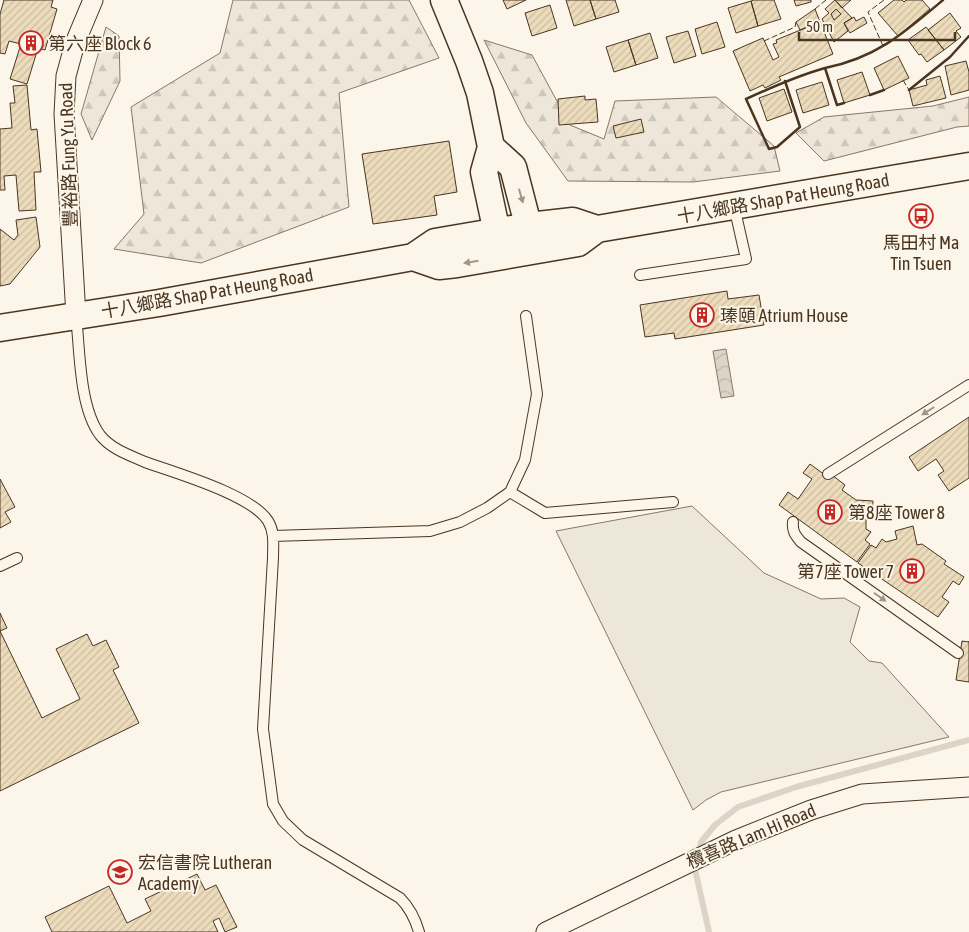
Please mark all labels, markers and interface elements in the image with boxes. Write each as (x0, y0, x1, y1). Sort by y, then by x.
scale bar (799, 10, 955, 42)
text: 50 m (806, 18, 833, 35)
building icon: 第六座 Block 6 (18, 30, 44, 56)
place label: 第六座 Block 6 (48, 33, 152, 54)
street label: 豐裕路 Fung Yu Road (55, 82, 81, 228)
street label: 十八鄉路 Shap Pat Heung Road (675, 169, 891, 227)
one-way arrow (518, 189, 526, 204)
bus stop icon: 馬田村 Ma Tin Tsuen (908, 203, 934, 229)
place label: 馬田村 Ma Tin Tsuen (883, 232, 959, 274)
one-way arrow (462, 258, 478, 266)
street label: 十八鄉路 Shap Pat Heung Road (99, 264, 315, 322)
building icon: 瑧頤 Atrium House (689, 302, 715, 328)
place label: 瑧頤 Atrium House (720, 305, 848, 326)
one-way arrow (921, 407, 934, 416)
building icon: 第8座 Tower 8 (817, 499, 843, 525)
place label: 第8座 Tower 8 (848, 502, 945, 523)
building icon: 第7座 Tower 7 (899, 558, 925, 584)
place label: 第7座 Tower 7 (797, 561, 894, 582)
one-way arrow (873, 592, 887, 602)
street label: 欖喜路 Lam Hi Road (683, 799, 819, 873)
place label: 宏信書院 Lutheran Academy (138, 852, 272, 894)
school or university icon: 宏信書院 Lutheran Academy (107, 859, 133, 885)

